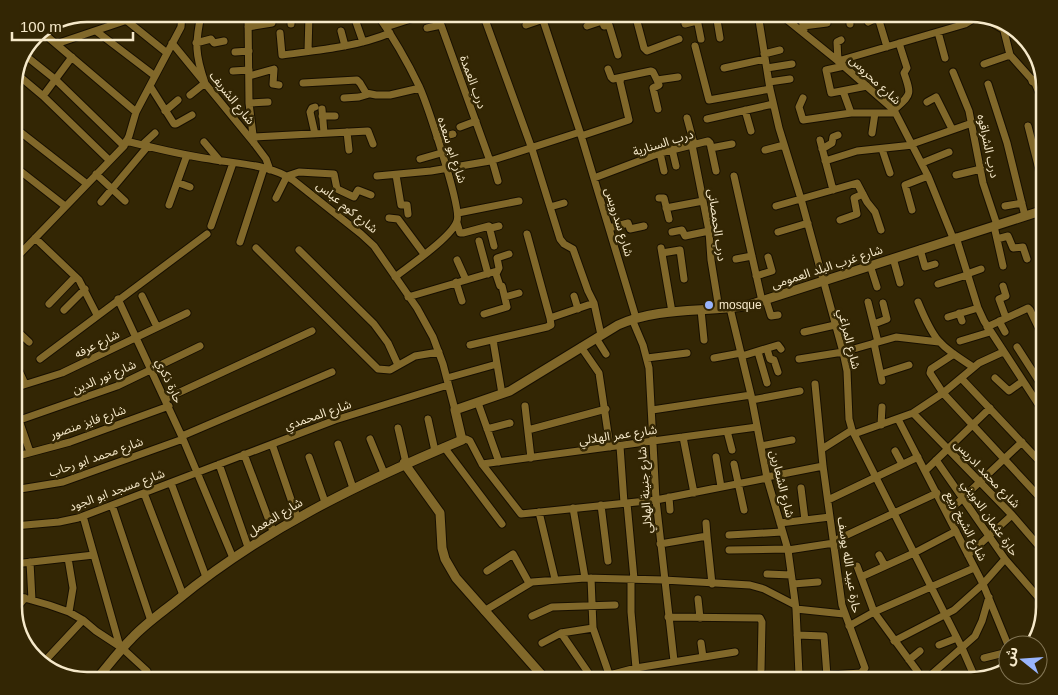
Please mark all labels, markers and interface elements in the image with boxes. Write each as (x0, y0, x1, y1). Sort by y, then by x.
scale bar (12, 10, 134, 42)
text: 100 m (20, 18, 62, 35)
street label: درب العمدة (457, 53, 489, 111)
street label: شارع محروس (845, 53, 904, 109)
street label: شارع الشريف (205, 69, 258, 129)
street label: درب الشراقوه (974, 113, 1002, 179)
street label: شارع ابو سعده (433, 115, 469, 185)
street label: درب السنارية (631, 127, 695, 159)
street label: شارع كوم عباس (312, 178, 380, 237)
street label: شارع سدرويس (600, 186, 636, 259)
street label: درب الحمصانى (705, 188, 729, 262)
street label: شارع غرب البلد العمومى (770, 242, 885, 294)
place label: mosque (719, 298, 762, 312)
marker: mosque (703, 299, 715, 311)
street label: شارع المراغي (832, 307, 863, 371)
street label: شارع عرفه (72, 327, 123, 363)
street label: شارع نور الدين (70, 357, 139, 399)
street label: حارة ذكري (150, 357, 185, 407)
street label: شارع المحمدي (283, 397, 354, 436)
street label: شارع فايز منصور (47, 403, 128, 444)
street label: شارع عمر الهلالي (578, 423, 658, 450)
street label: شارع محمد ابو رحاب (47, 434, 146, 482)
street label: شارع محمد ادريس (950, 437, 1023, 512)
street label: شارع جنينة الهلالي (635, 446, 658, 534)
street label: شارع الشعارين (765, 449, 797, 520)
street label: شارع مسجد ابو الجود (67, 466, 167, 516)
street label: حارة عثمان الدويني (956, 477, 1021, 560)
street label: شارع الشيخ ربيع (941, 489, 990, 564)
street label: شارع المعمل (245, 495, 306, 541)
street label: حارة عبيد الله يوسف (834, 516, 864, 614)
north arrow (998, 635, 1048, 685)
text: ش (1000, 645, 1021, 668)

